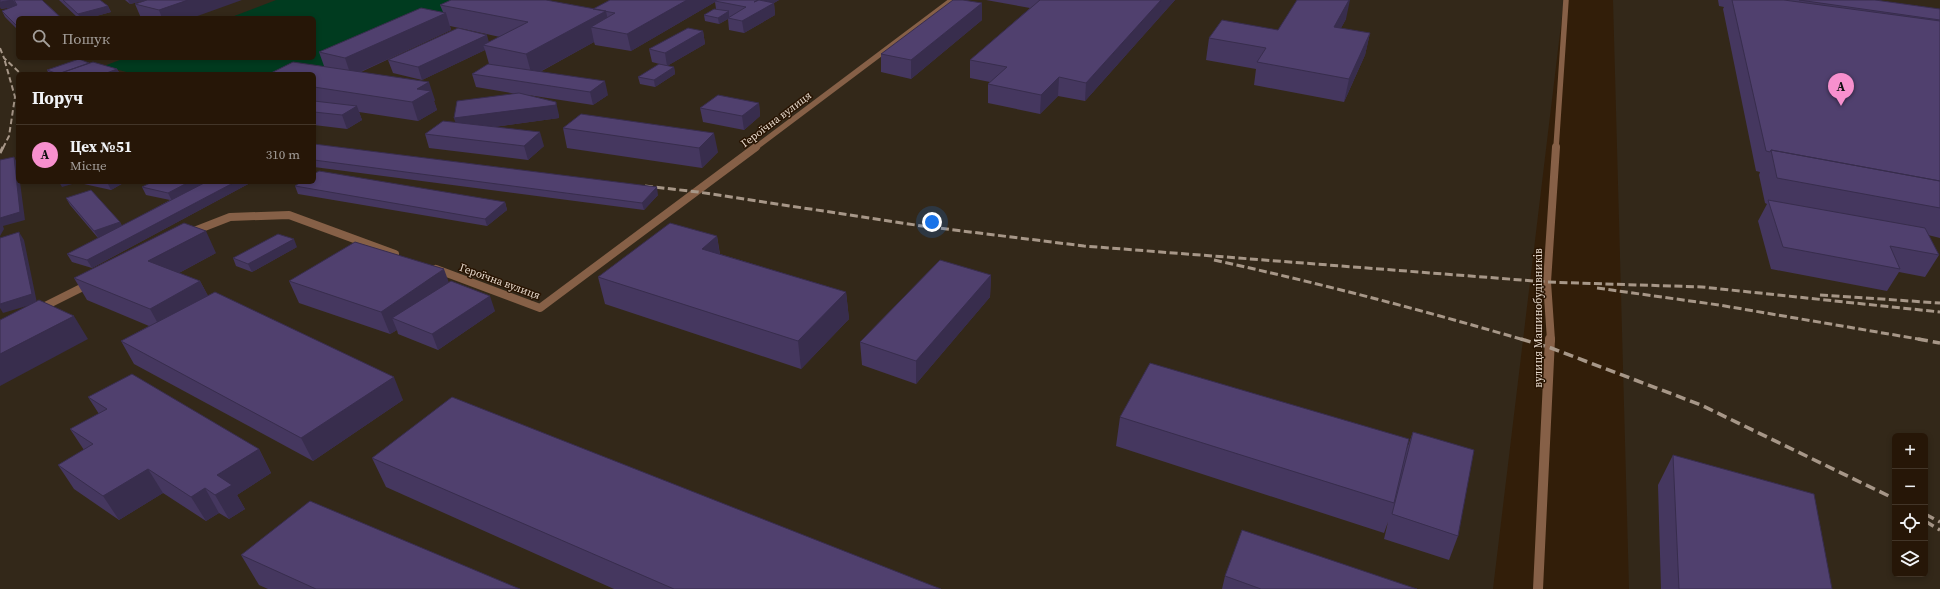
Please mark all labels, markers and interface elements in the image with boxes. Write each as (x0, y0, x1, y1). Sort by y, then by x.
search box (16, 16, 316, 60)
icon: search (30, 27, 52, 49)
text: Пошук (62, 28, 110, 49)
pin: A (1828, 73, 1854, 106)
text: Поруч (32, 86, 83, 110)
street label: Героїчна вулиця (738, 88, 815, 151)
text: Цех №51 (70, 136, 132, 157)
text: A (41, 146, 49, 163)
text: 310 m (266, 146, 300, 163)
text: Місце (70, 157, 107, 174)
your location (922, 212, 942, 232)
street label: вулиця Машинобудівників (1531, 248, 1546, 388)
street label: Героїчна вулиця (458, 260, 542, 303)
map controls (1892, 433, 1928, 577)
button: + (1892, 433, 1928, 469)
button: − (1892, 469, 1928, 505)
button: locate (1892, 505, 1928, 541)
button: layers (1892, 541, 1928, 577)

